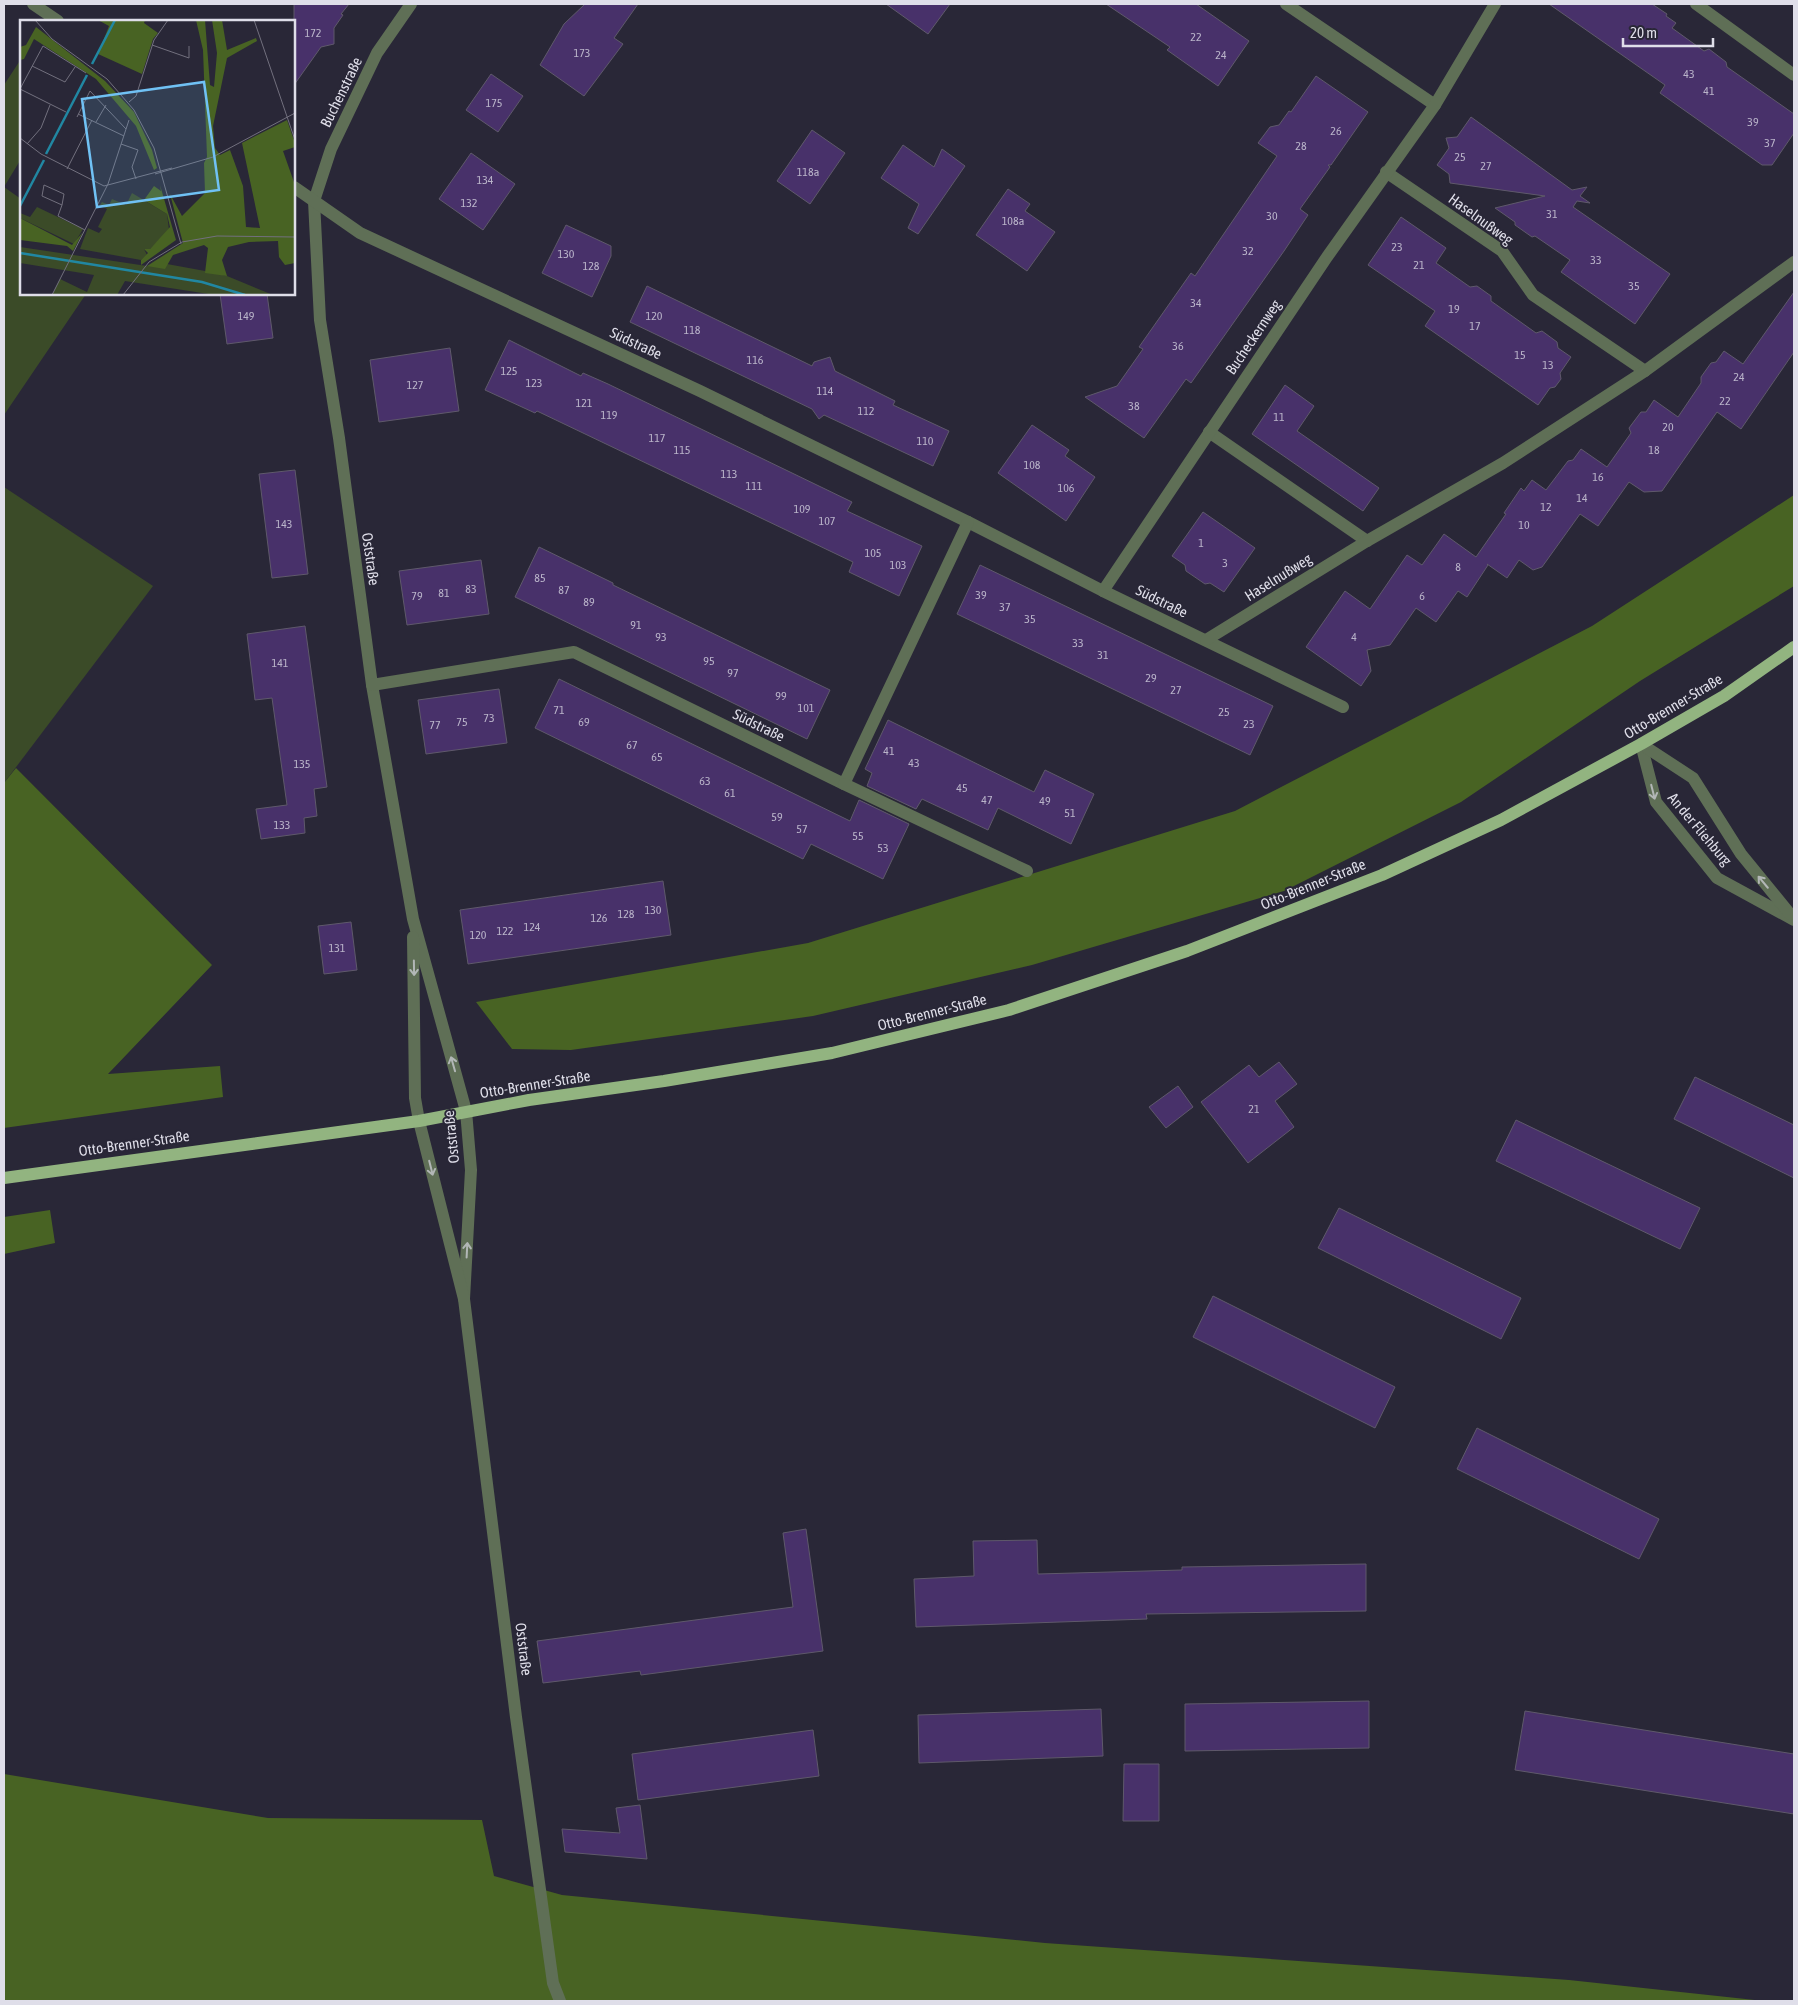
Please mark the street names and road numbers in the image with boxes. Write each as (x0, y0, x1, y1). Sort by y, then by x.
street label: Buchenstraße (317, 54, 365, 130)
street label: Haselnußweg (1446, 190, 1517, 248)
street label: Bucheckernweg (1222, 296, 1284, 378)
street label: Südstraße (607, 324, 665, 362)
street label: Oststraße (359, 532, 383, 587)
street label: Haselnußweg (1242, 550, 1315, 604)
street label: Südstraße (1133, 581, 1191, 621)
street label: Otto-Brenner-Straße (1621, 670, 1725, 742)
street label: Südstraße (730, 705, 788, 745)
street label: An der Fliehburg (1665, 789, 1736, 869)
street label: Otto-Brenner-Straße (1258, 855, 1368, 913)
street label: Otto-Brenner-Straße (876, 990, 988, 1034)
street label: Otto-Brenner-Straße (479, 1067, 592, 1101)
street label: Oststraße (440, 1110, 462, 1164)
street label: Otto-Brenner-Straße (78, 1127, 191, 1159)
street label: Oststraße (512, 1622, 536, 1677)

